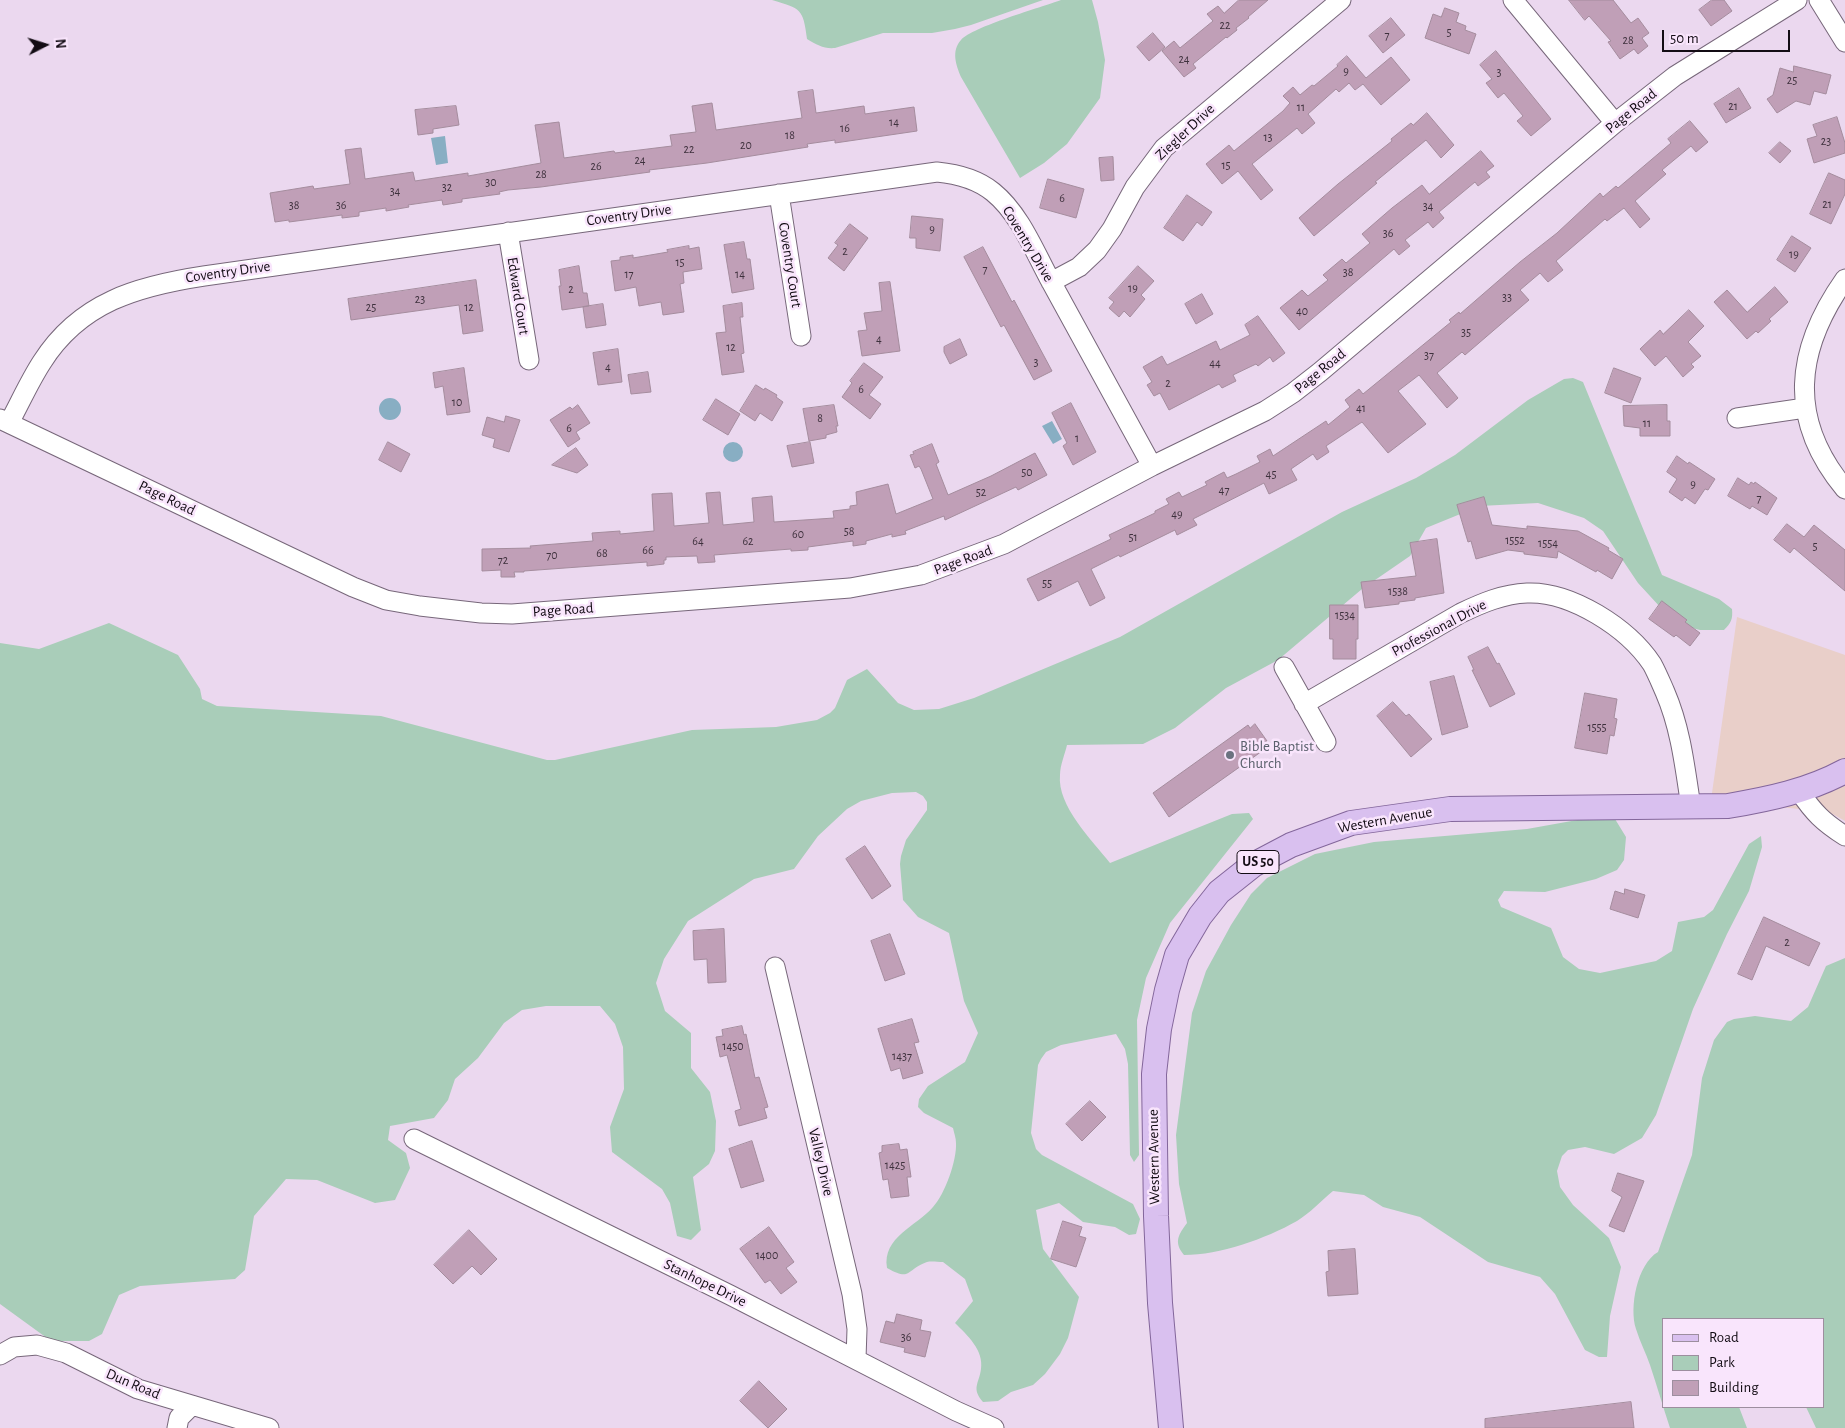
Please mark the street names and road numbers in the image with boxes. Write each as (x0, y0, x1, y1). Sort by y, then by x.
street label: Page Road (1602, 85, 1660, 137)
street label: Ziegler Drive (1152, 100, 1218, 164)
street label: Coventry Drive (585, 200, 673, 230)
street label: Coventry Drive (998, 203, 1058, 285)
street label: Coventry Court (774, 221, 806, 309)
street label: Edward Court (503, 256, 533, 336)
street label: Coventry Drive (184, 257, 272, 287)
street label: Page Road (1291, 345, 1349, 397)
street label: Page Road (136, 477, 198, 519)
street label: Page Road (931, 541, 995, 579)
street label: Professional Drive (1389, 595, 1489, 661)
street label: Page Road (532, 599, 594, 621)
street label: Western Avenue (1336, 803, 1434, 837)
road number: US 50 (1237, 850, 1279, 874)
street label: Western Avenue (1144, 1109, 1164, 1205)
street label: Valley Drive (804, 1126, 838, 1198)
street label: Stanhope Drive (661, 1255, 749, 1311)
street label: Dun Road (103, 1365, 163, 1403)

